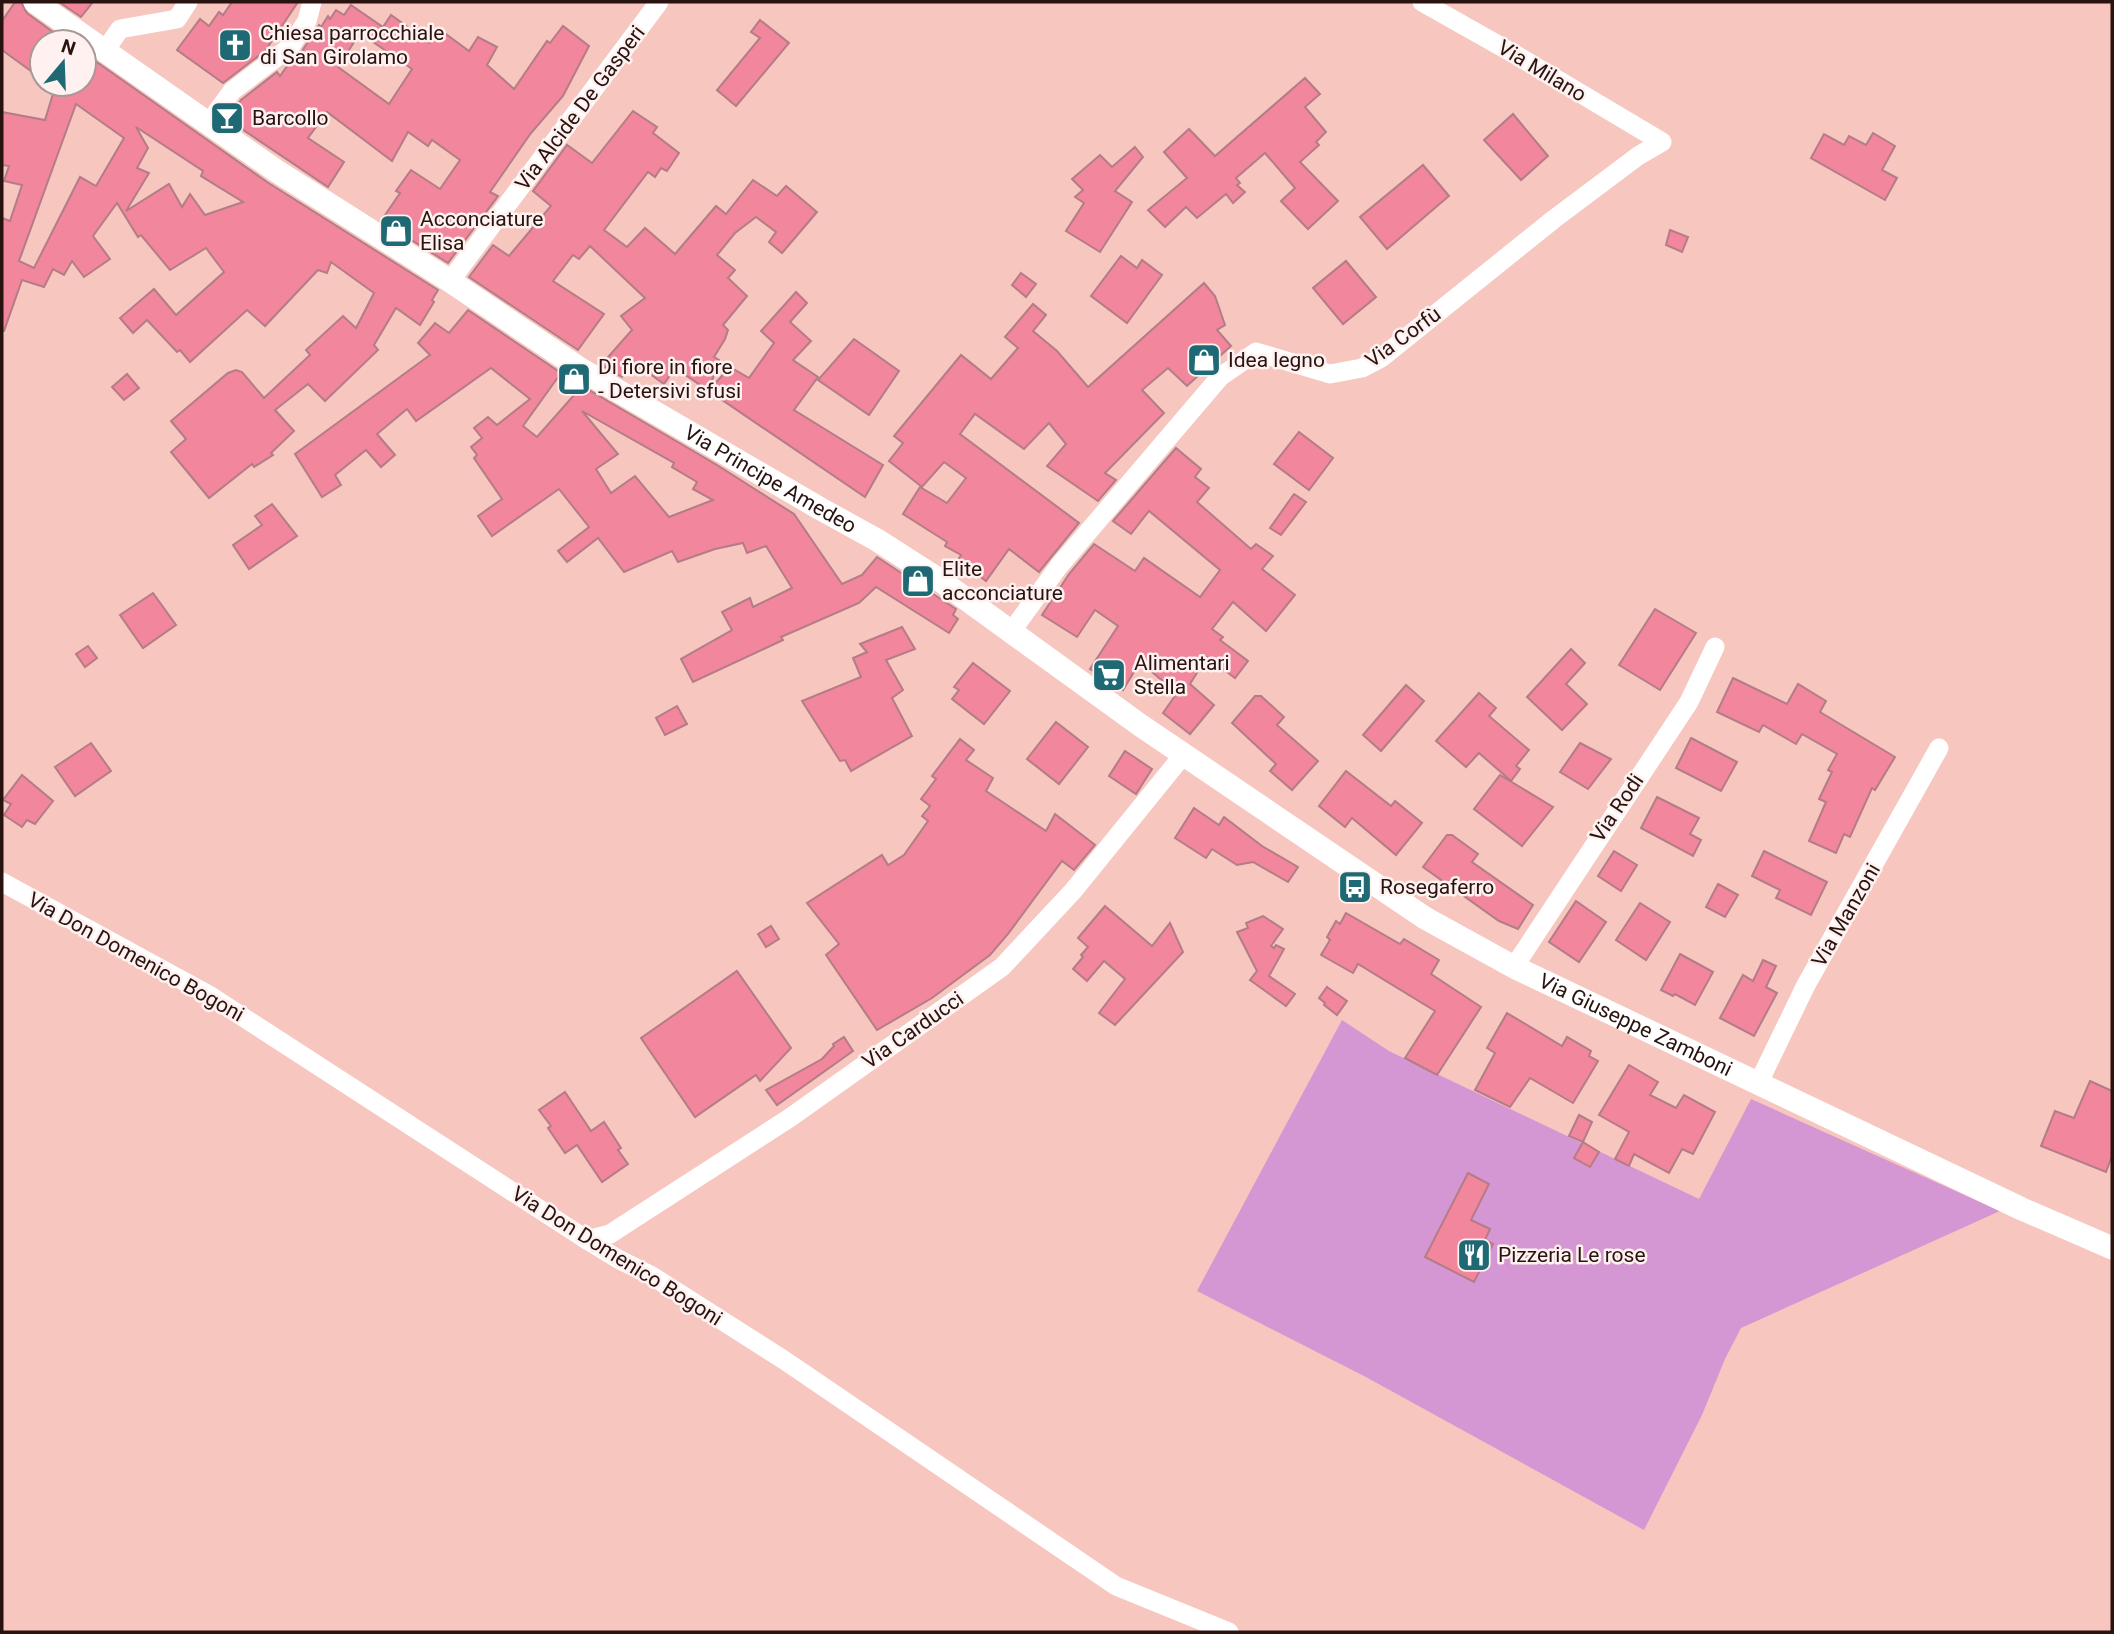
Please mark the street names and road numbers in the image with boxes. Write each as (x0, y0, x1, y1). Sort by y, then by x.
street label: Via Alcide De Gasperi (510, 21, 650, 195)
street label: Via Milano (1494, 35, 1590, 107)
street label: Via Corfù (1361, 302, 1445, 372)
street label: Via Principe Amedeo (680, 420, 860, 538)
street label: Via Rodi (1586, 769, 1648, 847)
street label: Via Manzoni (1807, 859, 1885, 971)
street label: Via Don Domenico Bogoni (24, 888, 248, 1026)
street label: Via Giuseppe Zamboni (1535, 969, 1736, 1081)
street label: Via Carducci (858, 986, 968, 1074)
street label: Via Don Domenico Bogoni (507, 1181, 727, 1331)

